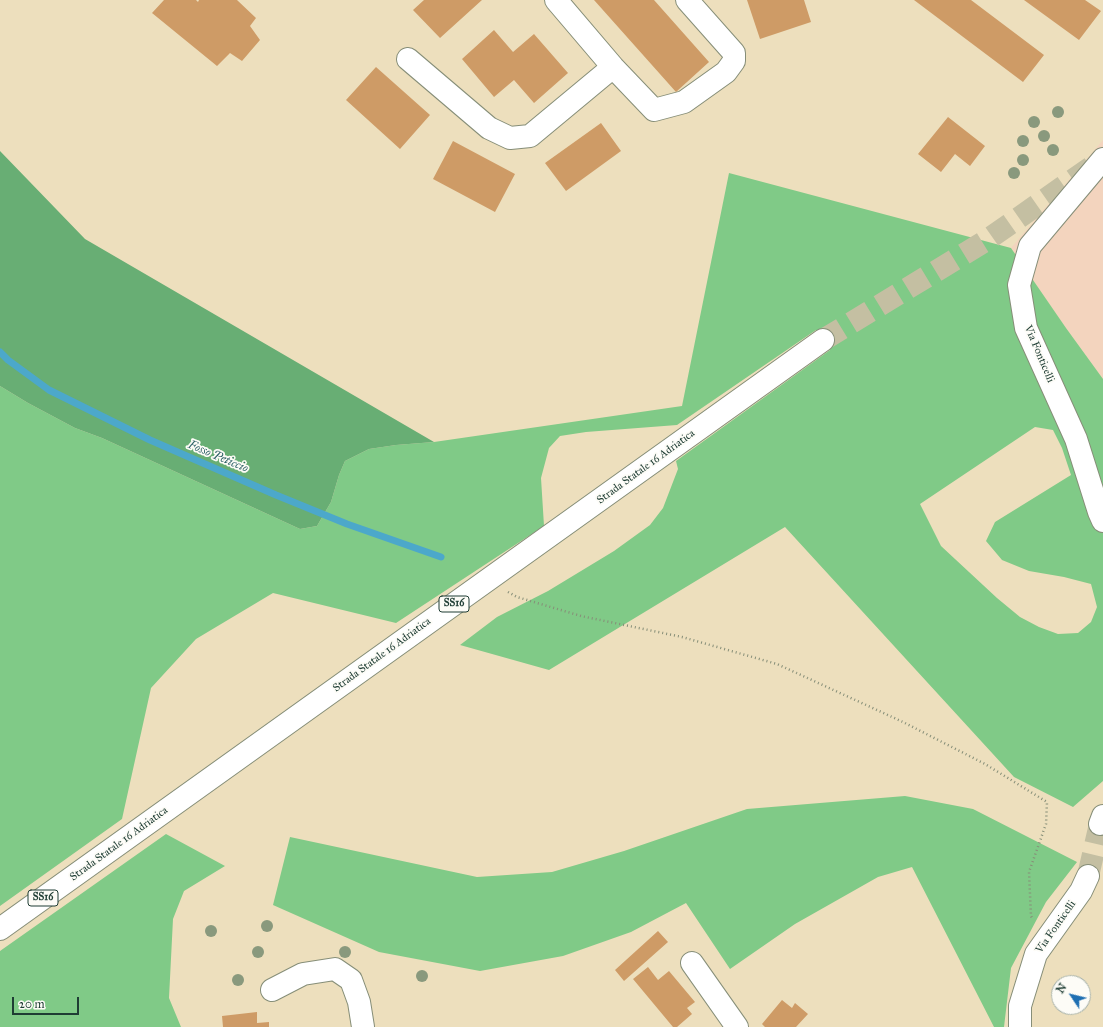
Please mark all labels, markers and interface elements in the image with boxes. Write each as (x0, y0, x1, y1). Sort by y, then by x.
street label: Via Fonticelli (1021, 323, 1057, 385)
street label: Strada Statale 16 Adriatica (594, 427, 698, 507)
water label: Fosso Peticcio (186, 438, 250, 476)
road number: SS16 (439, 596, 469, 612)
street label: Strada Statale 16 Adriatica (330, 615, 434, 695)
street label: Strada Statale 16 Adriatica (67, 804, 171, 884)
road number: SS16 (28, 890, 58, 906)
street label: Via Fonticelli (1033, 898, 1079, 956)
north arrow (1051, 975, 1091, 1015)
text: N (1054, 981, 1070, 996)
scale bar (14, 989, 81, 1015)
text: 20 m (19, 997, 45, 1011)

